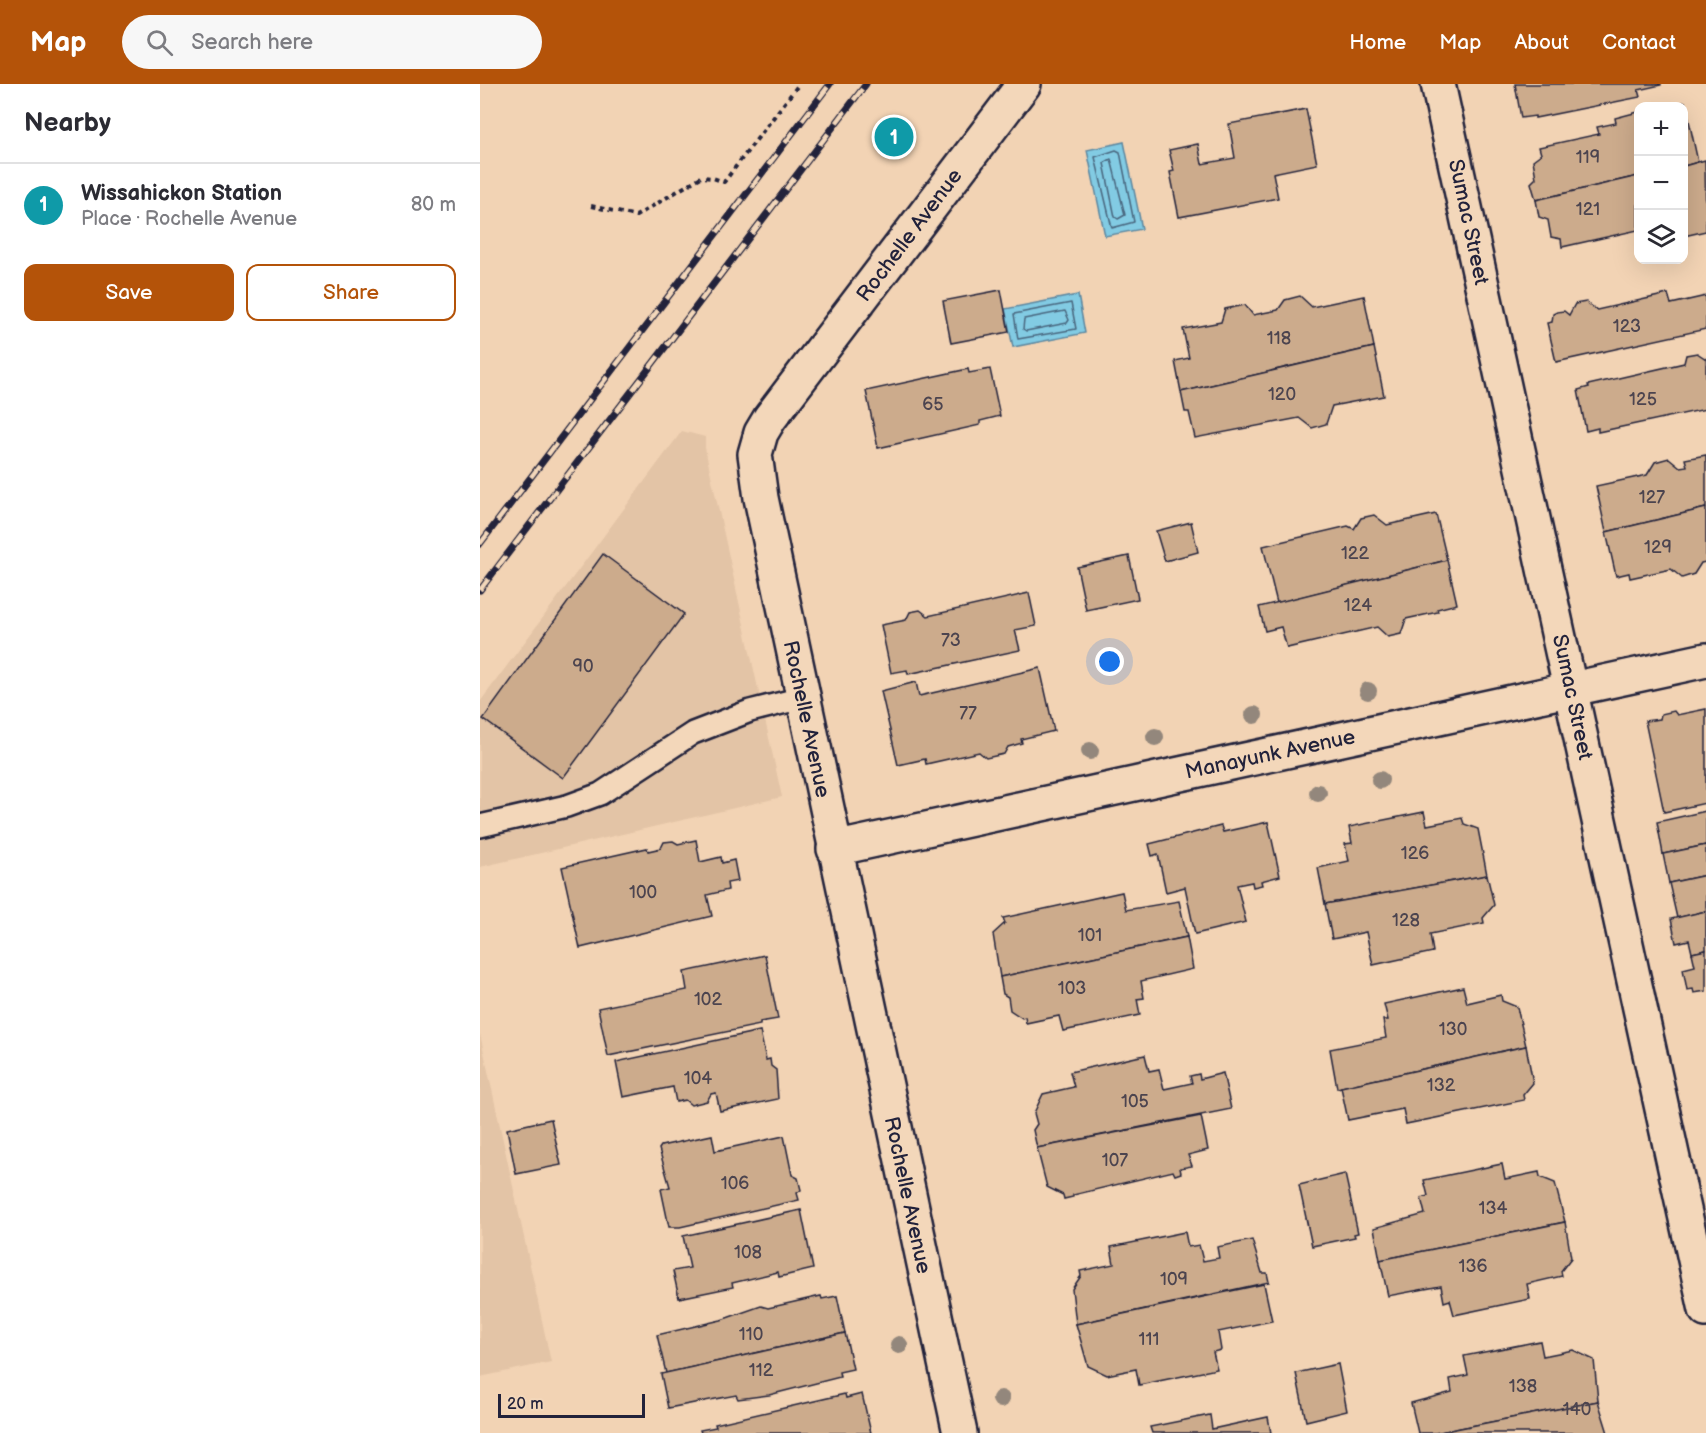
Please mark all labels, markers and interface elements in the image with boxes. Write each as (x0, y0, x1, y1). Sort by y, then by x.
search box (122, 15, 542, 69)
text: Map (30, 26, 86, 59)
icon: search (143, 26, 176, 59)
text: Search here (191, 29, 313, 56)
text: Home (1349, 30, 1406, 55)
text: Map (1439, 30, 1481, 55)
text: About (1514, 30, 1569, 55)
text: Contact (1602, 30, 1676, 55)
map controls (1634, 102, 1688, 264)
button: + (1634, 102, 1688, 156)
text: Nearby (24, 108, 111, 139)
pin: 1 (874, 115, 914, 160)
house number: 119 (1576, 147, 1600, 168)
button: − (1634, 156, 1688, 210)
street label: Sumac Street (1443, 157, 1494, 288)
street label: Rochelle Avenue (851, 164, 968, 307)
text: Wissahickon Station (81, 180, 282, 207)
text: 1 (39, 193, 48, 217)
text: 80 m (411, 193, 456, 217)
house number: 121 (1576, 199, 1600, 220)
text: Place · Rochelle Avenue (81, 207, 297, 231)
button: layers (1634, 210, 1688, 264)
button: Save (24, 264, 234, 321)
button: Share (246, 264, 456, 321)
house number: 123 (1613, 316, 1641, 337)
house number: 118 (1267, 328, 1291, 349)
house number: 120 (1268, 384, 1296, 405)
house number: 125 (1629, 389, 1657, 410)
house number: 65 (922, 394, 944, 415)
house number: 127 (1639, 487, 1665, 508)
house number: 129 (1644, 537, 1672, 558)
house number: 122 (1341, 543, 1369, 564)
house number: 124 (1344, 595, 1372, 616)
house number: 73 (941, 630, 961, 651)
street label: Sumac Street (1547, 632, 1598, 763)
street label: Rochelle Avenue (778, 638, 835, 800)
your location (1095, 647, 1124, 676)
house number: 90 (573, 656, 594, 677)
house number: 77 (959, 703, 977, 724)
street label: Manayunk Avenue (1183, 724, 1357, 785)
house number: 126 (1401, 843, 1429, 864)
house number: 100 (629, 882, 657, 903)
house number: 128 (1392, 910, 1420, 931)
house number: 101 (1078, 925, 1102, 946)
house number: 103 (1058, 978, 1086, 999)
house number: 102 (694, 989, 722, 1010)
house number: 130 (1439, 1019, 1467, 1040)
house number: 104 (684, 1068, 712, 1089)
house number: 132 (1427, 1075, 1456, 1096)
house number: 105 (1121, 1091, 1149, 1112)
street label: Rochelle Avenue (879, 1114, 936, 1276)
house number: 107 (1102, 1150, 1128, 1171)
house number: 106 (721, 1173, 749, 1194)
house number: 134 (1478, 1198, 1508, 1219)
house number: 108 (734, 1242, 762, 1263)
house number: 136 (1458, 1256, 1488, 1277)
house number: 109 (1160, 1269, 1188, 1290)
house number: 110 (739, 1324, 763, 1345)
house number: 111 (1139, 1329, 1159, 1350)
house number: 112 (749, 1360, 774, 1381)
house number: 138 (1509, 1376, 1537, 1397)
scale bar (498, 1391, 645, 1418)
text: 20 m (507, 1395, 543, 1414)
house number: 140 (1563, 1399, 1591, 1420)

